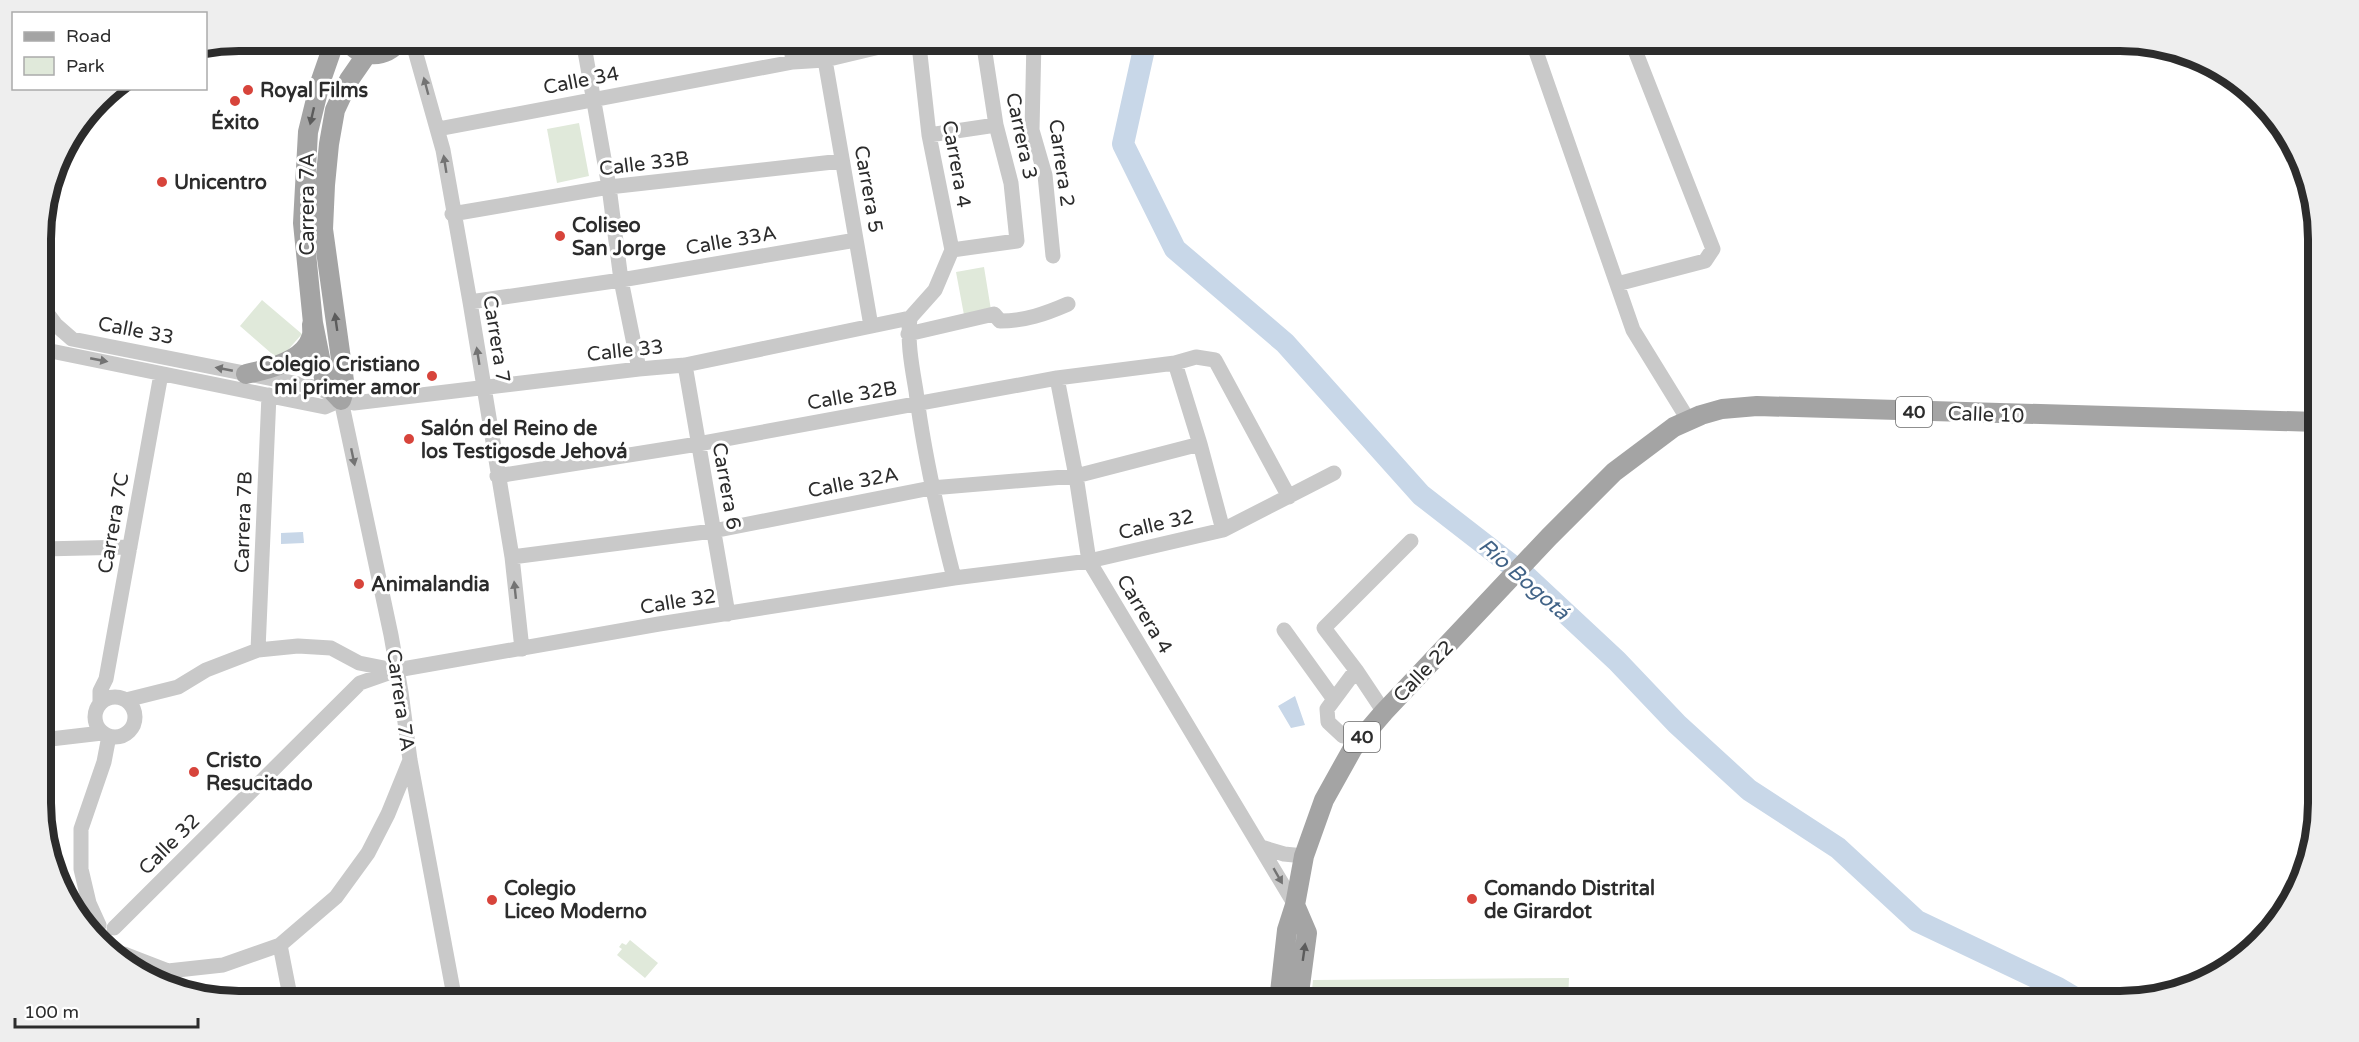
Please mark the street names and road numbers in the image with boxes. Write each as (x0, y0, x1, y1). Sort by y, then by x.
street label: Calle 34 (541, 62, 621, 100)
street label: Carrera 3 (1000, 91, 1042, 182)
street label: Carrera 2 (1043, 118, 1079, 208)
street label: Carrera 4 (937, 119, 975, 210)
street label: Carrera 5 (849, 144, 887, 235)
street label: Calle 33B (598, 147, 691, 181)
street label: Carrera 7A (296, 152, 320, 256)
street label: Calle 33A (684, 221, 778, 261)
street label: Carrera 7 (477, 294, 515, 385)
street label: Calle 33 (96, 312, 176, 350)
street label: Calle 33 (586, 335, 665, 367)
street label: Calle 32B (805, 376, 899, 416)
road number: 40 (1896, 397, 1932, 427)
street label: Calle 10 (1947, 402, 2025, 428)
street label: Carrera 6 (707, 441, 745, 532)
street label: Calle 32A (806, 462, 900, 504)
street label: Carrera 7C (93, 471, 135, 576)
street label: Carrera 7B (230, 471, 258, 573)
street label: Calle 32 (1116, 505, 1196, 545)
street label: Carrera 4 (1111, 571, 1177, 658)
street label: Calle 32 (638, 584, 718, 620)
street label: Calle 22 (1388, 636, 1459, 708)
street label: Carrera 7A (381, 647, 419, 753)
road number: 40 (1344, 722, 1380, 752)
street label: Calle 32 (134, 809, 205, 880)

